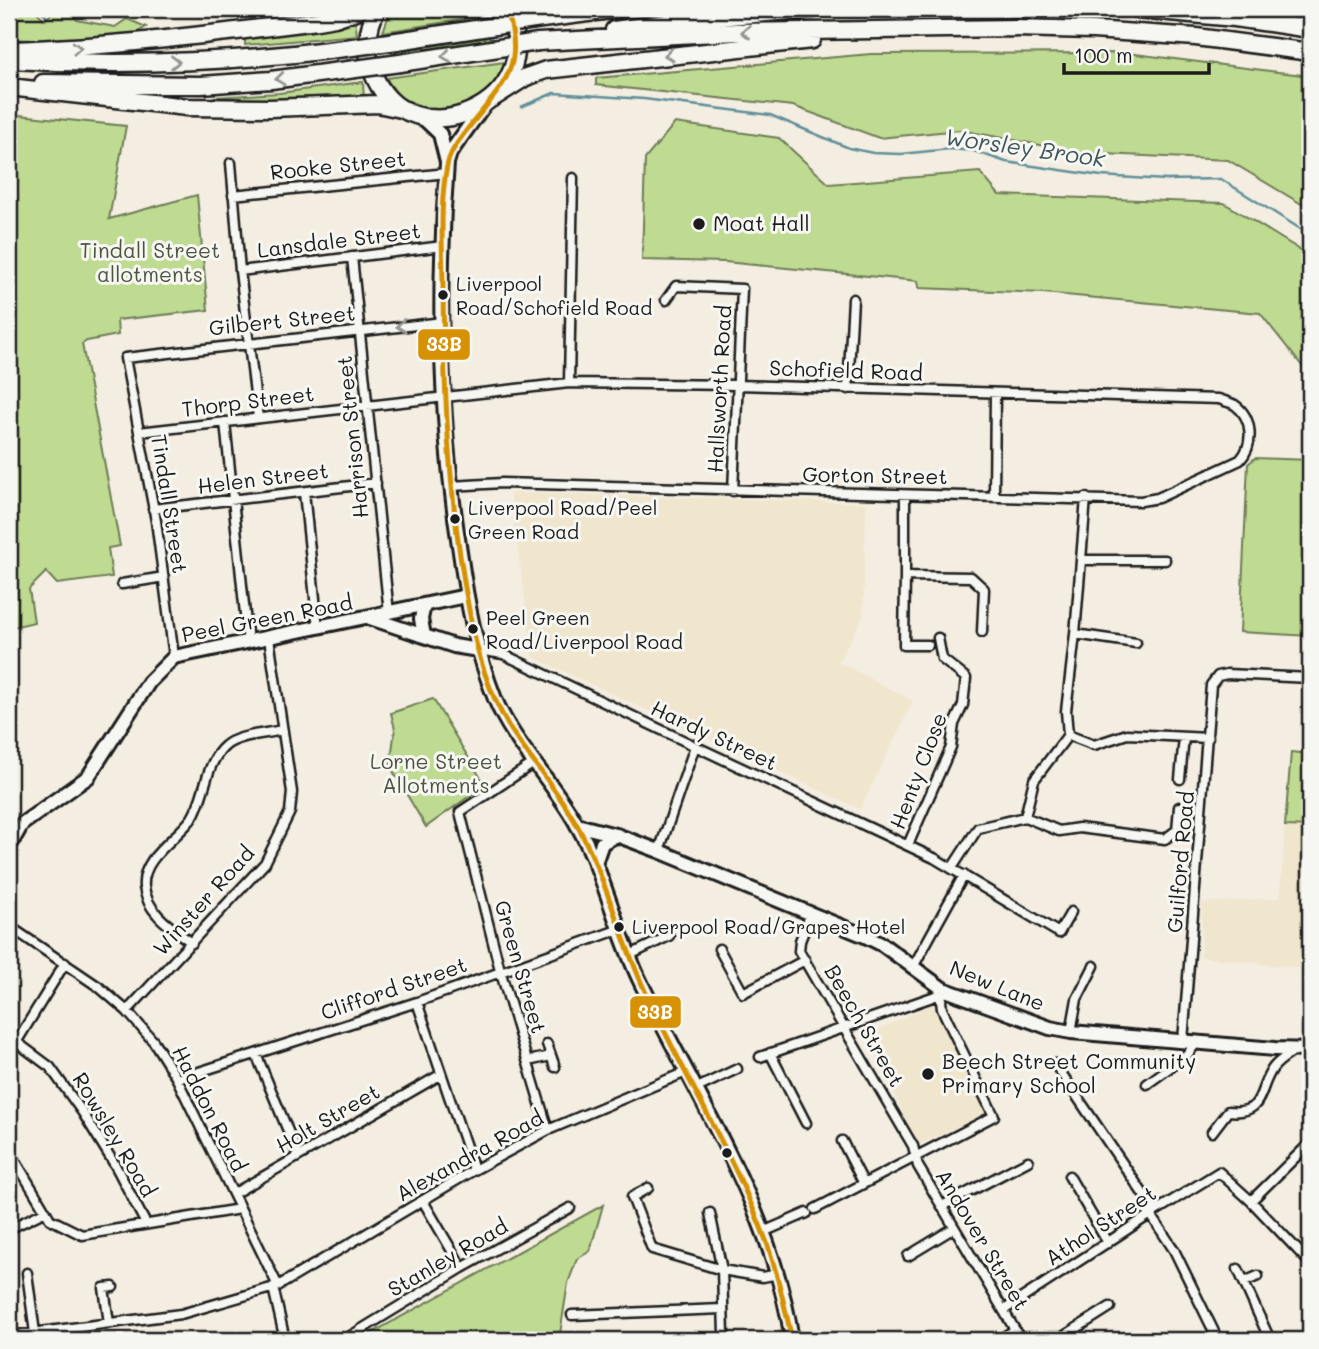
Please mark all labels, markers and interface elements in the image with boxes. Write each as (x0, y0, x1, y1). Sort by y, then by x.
one-way arrow (740, 24, 751, 40)
scale bar (1064, 32, 1209, 76)
one-way arrow (72, 40, 83, 55)
text: 100 m (1074, 41, 1133, 68)
one-way arrow (440, 48, 452, 63)
one-way arrow (663, 48, 675, 63)
one-way arrow (170, 55, 181, 70)
one-way arrow (275, 71, 286, 86)
water label: Worsley Brook (943, 121, 1108, 173)
street label: Rooke Street (269, 144, 407, 185)
place label: Moat Hall (713, 209, 810, 236)
street label: Lansdale Street (256, 216, 422, 263)
marker: Moat Hall (691, 216, 707, 232)
park label: Tindall Street allotments (80, 236, 220, 287)
place label: Liverpool Road/Schofield Road (456, 271, 652, 320)
marker: Liverpool Road/Schofield Road (436, 288, 450, 302)
street label: Gilbert Street (207, 298, 356, 341)
street label: Hallsworth Road (701, 304, 736, 474)
one-way arrow (395, 318, 406, 333)
line badge: 33B (417, 328, 471, 361)
text: 33B (426, 331, 462, 356)
street label: Schofield Road (769, 353, 923, 386)
street label: Harrison Street (330, 354, 373, 520)
street label: Thorp Street (180, 379, 315, 422)
street label: Tindall Street (146, 432, 195, 575)
street label: Helen Street (196, 456, 330, 499)
street label: Gorton Street (802, 460, 948, 489)
place label: Liverpool Road/Peel Green Road (468, 495, 657, 544)
marker: Liverpool Road/Peel Green Road (448, 512, 462, 526)
street label: Peel Green Road (179, 588, 354, 647)
place label: Peel Green Road/Liverpool Road (486, 605, 683, 654)
marker: Peel Green Road/Liverpool Road (466, 622, 480, 636)
street label: Hardy Street (647, 694, 782, 776)
street label: Henty Close (883, 708, 952, 832)
park label: Lorne Street Allotments (370, 747, 502, 798)
street label: Guilford Road (1160, 790, 1199, 934)
street label: Winster Road (147, 839, 259, 960)
street label: Green Street (490, 897, 553, 1036)
place label: Liverpool Road/Grapes Hotel (632, 914, 906, 939)
marker: Liverpool Road/Grapes Hotel (612, 920, 626, 934)
street label: Clifford Street (317, 950, 470, 1025)
street label: New Lane (946, 953, 1049, 1016)
street label: Beech Street (819, 959, 911, 1091)
line badge: 33B (629, 995, 682, 1029)
text: 33B (637, 999, 673, 1024)
street label: Haddon Road (167, 1041, 254, 1176)
place label: Beech Street Community Primary School (942, 1047, 1196, 1098)
marker: Beech Street Community Primary School (920, 1066, 936, 1082)
street label: Rowsley Road (67, 1067, 163, 1201)
street label: Holt Street (270, 1077, 384, 1158)
street label: Alexandra Road (391, 1103, 548, 1206)
unlabelled marker (720, 1146, 734, 1160)
street label: Andover Street (930, 1164, 1036, 1315)
street label: Athol Street (1040, 1179, 1161, 1271)
street label: Stanley Road (382, 1211, 512, 1302)

